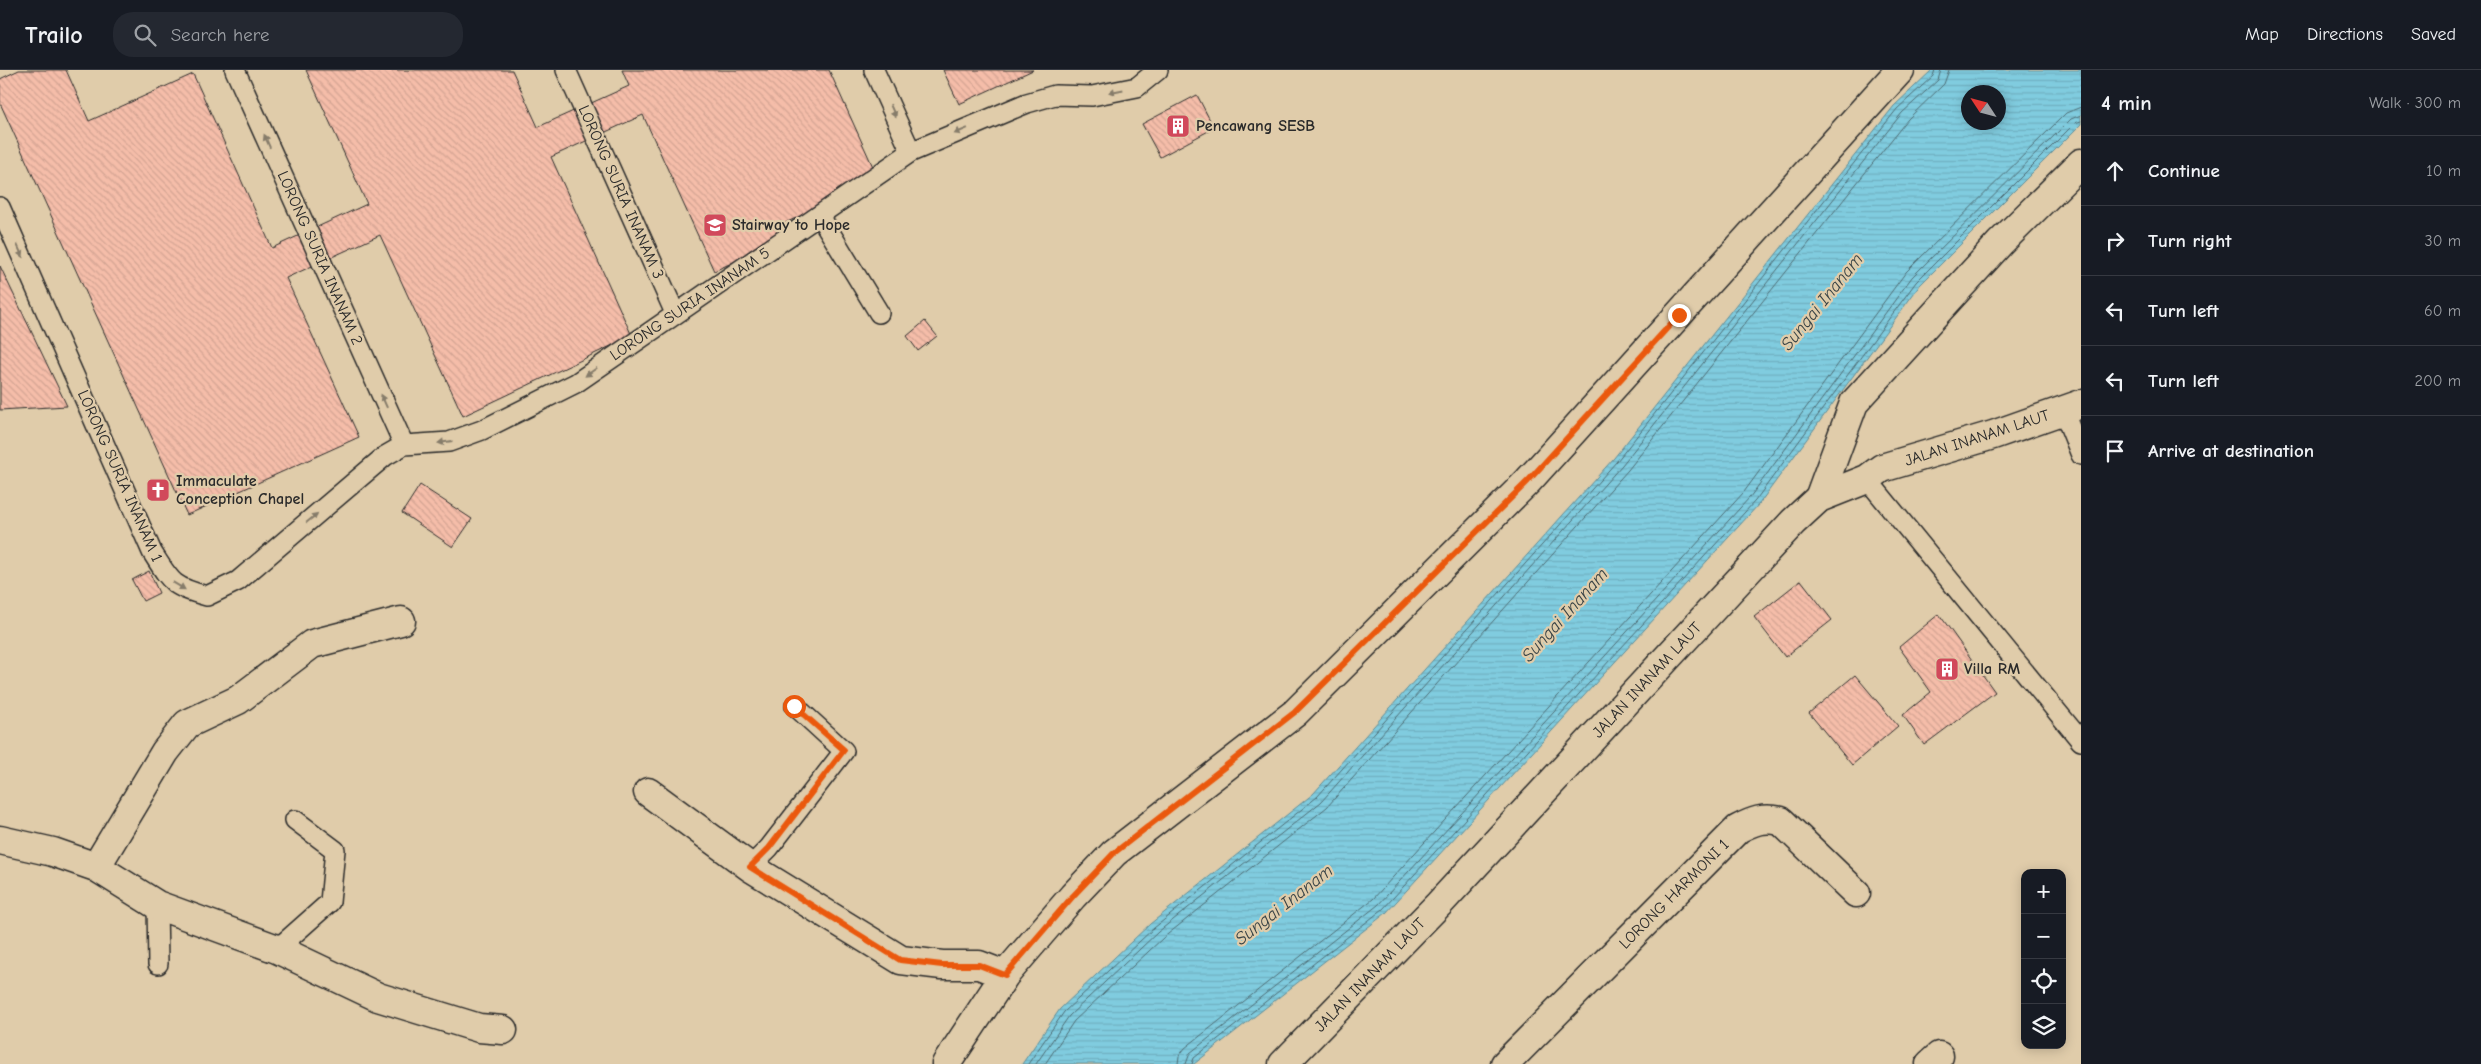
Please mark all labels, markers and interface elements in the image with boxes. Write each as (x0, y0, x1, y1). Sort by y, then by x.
search box (113, 12, 463, 57)
text: Trailo (25, 21, 83, 49)
icon: search (131, 21, 159, 49)
text: Search here (171, 24, 270, 46)
text: Map (2245, 24, 2279, 45)
text: Directions (2307, 24, 2383, 45)
text: Saved (2411, 24, 2456, 45)
north arrow (1961, 85, 2006, 130)
one-way arrow (1108, 87, 1123, 95)
text: 4 min (2101, 91, 2152, 115)
text: Walk · 300 m (2369, 94, 2461, 112)
street label: LORONG SURIA INANAM 3 (575, 102, 667, 282)
one-way arrow (889, 104, 897, 118)
building icon: Pencawang SESB (1165, 113, 1191, 139)
place label: Pencawang SESB (1196, 117, 1315, 135)
one-way arrow (954, 128, 968, 136)
one-way arrow (263, 134, 271, 148)
icon: ahead (2101, 157, 2129, 185)
text: Continue (2148, 160, 2220, 182)
text: 10 m (2426, 162, 2461, 180)
street label: LORONG SURIA INANAM 2 (273, 168, 367, 348)
school or university icon: Stairway to Hope (702, 212, 728, 238)
place label: Stairway to Hope (732, 216, 850, 234)
icon: right (2101, 227, 2129, 255)
text: Turn right (2148, 230, 2232, 252)
text: 30 m (2425, 232, 2461, 250)
one-way arrow (16, 244, 24, 258)
street label: LORONG SURIA INANAM 5 (607, 244, 773, 364)
water label: Sungai Inanam (1777, 249, 1867, 355)
icon: left (2101, 297, 2129, 325)
text: Turn left (2148, 300, 2219, 322)
text: 60 m (2424, 302, 2461, 320)
route end (1668, 304, 1691, 327)
one-way arrow (584, 367, 598, 377)
icon: left (2101, 367, 2129, 395)
text: Turn left (2148, 370, 2219, 392)
text: 200 m (2415, 372, 2461, 390)
street label: LORONG SURIA INANAM 1 (74, 387, 166, 565)
one-way arrow (380, 394, 388, 408)
street label: JALAN INANAM LAUT (1902, 406, 2052, 470)
icon: arrive (2101, 437, 2129, 465)
one-way arrow (437, 438, 453, 446)
text: Arrive at destination (2148, 440, 2314, 462)
place label: Immaculate Conception Chapel (176, 472, 304, 508)
church icon: Immaculate Conception Chapel (145, 477, 171, 503)
one-way arrow (306, 513, 319, 524)
water label: Sungai Inanam (1518, 564, 1612, 666)
one-way arrow (172, 581, 185, 590)
street label: JALAN INANAM LAUT (1589, 618, 1706, 741)
building icon: Villa RM (1934, 656, 1960, 682)
place label: Villa RM (1964, 660, 2020, 678)
route start (783, 695, 806, 718)
street label: LORONG HARMONI 1 (1615, 835, 1733, 953)
water label: Sungai Inanam (1231, 860, 1337, 950)
map controls (2021, 869, 2066, 1049)
button: + (2021, 869, 2066, 914)
street label: JALAN INANAM LAUT (1311, 914, 1429, 1036)
button: − (2021, 914, 2066, 959)
button: locate (2021, 959, 2066, 1004)
button: layers (2021, 1004, 2066, 1049)

